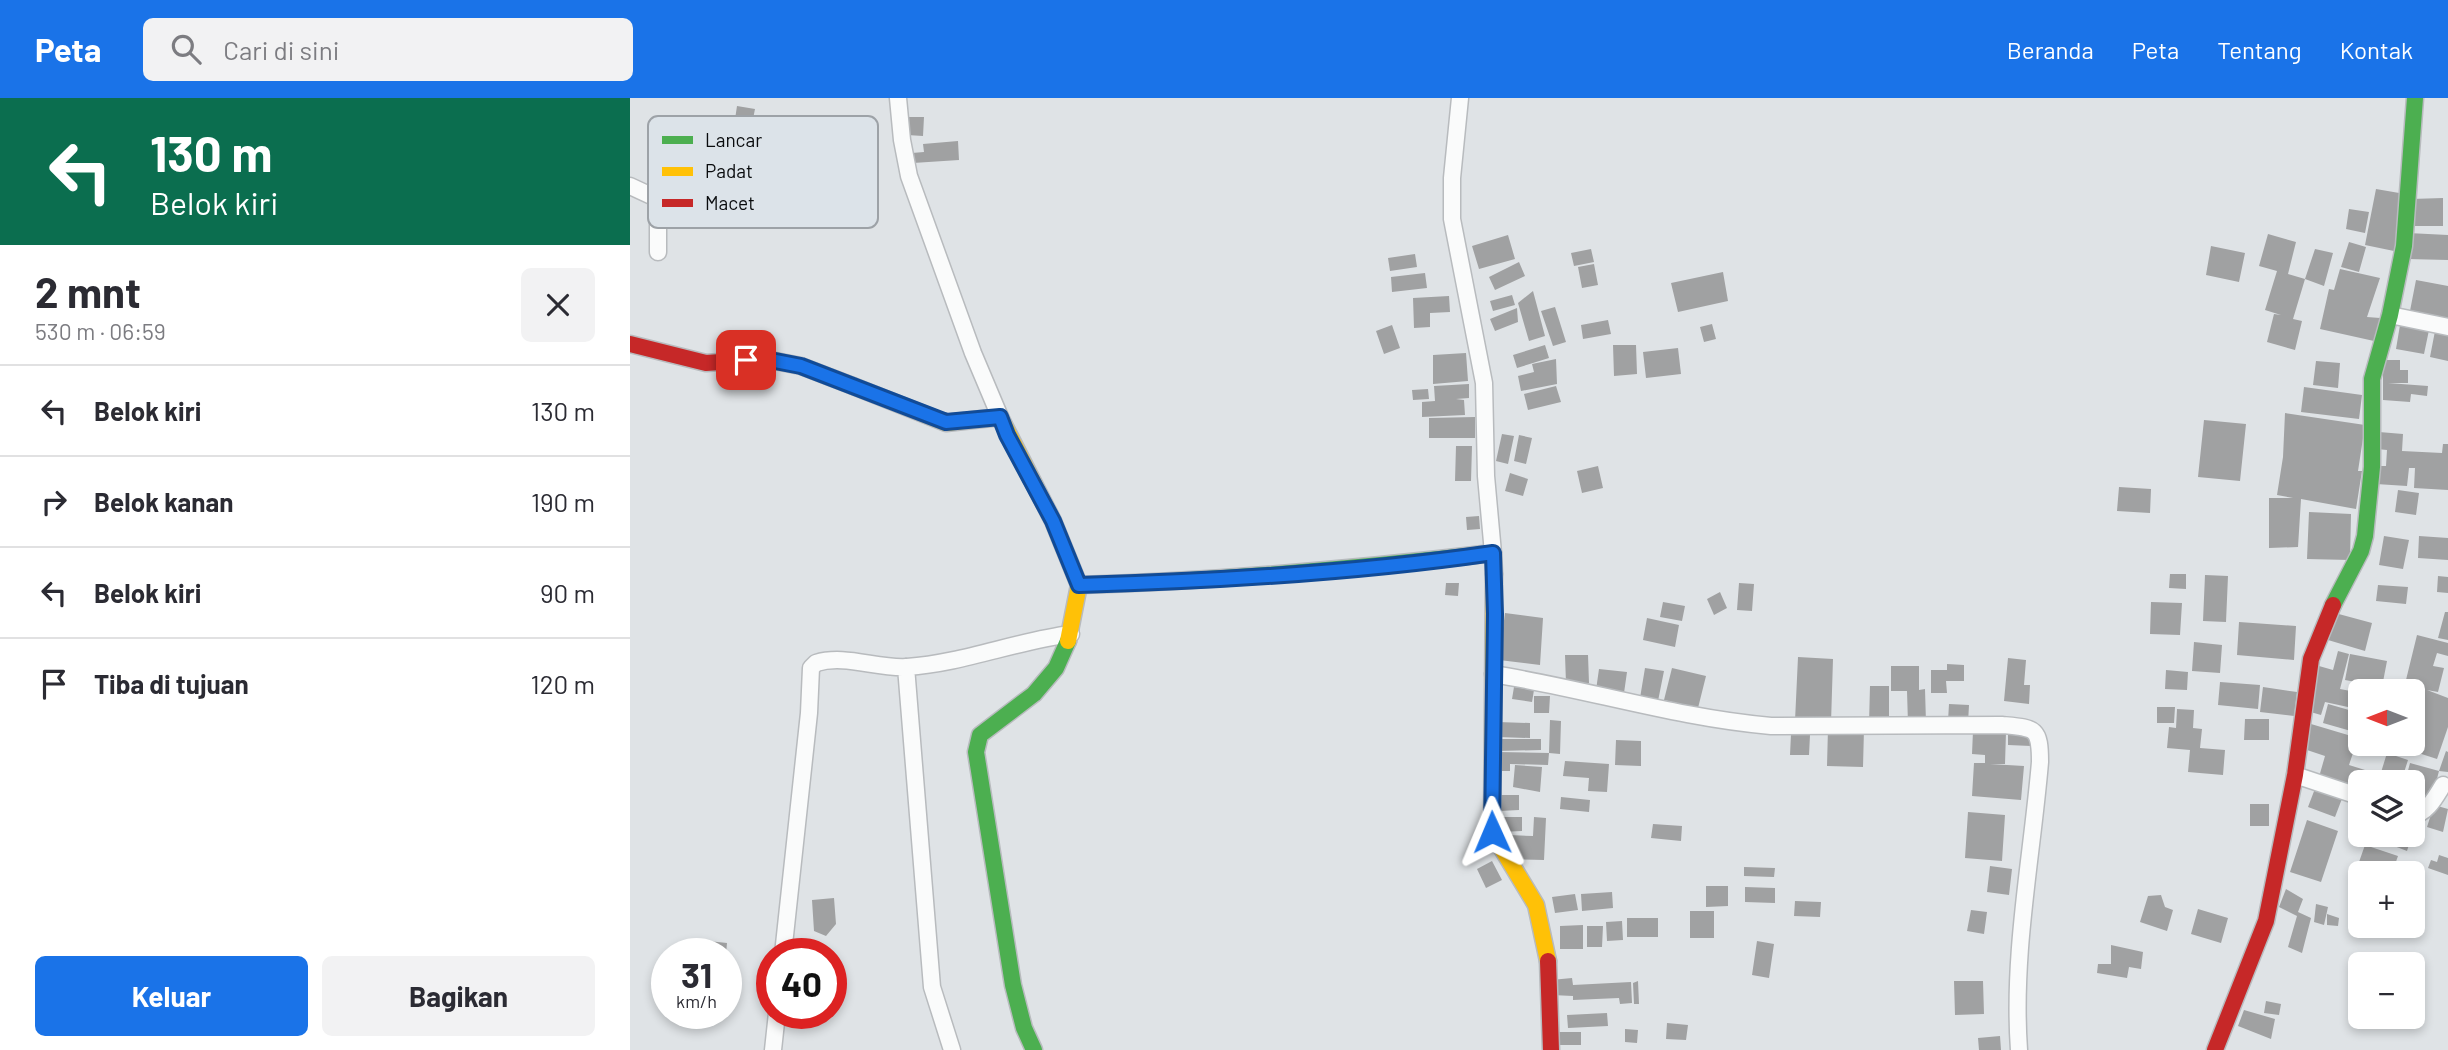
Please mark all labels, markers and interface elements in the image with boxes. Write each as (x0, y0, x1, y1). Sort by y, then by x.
search box (143, 18, 633, 81)
text: Peta (35, 29, 101, 69)
icon: search (167, 30, 205, 68)
text: Cari di sini (223, 34, 339, 65)
text: Beranda (2007, 35, 2094, 64)
text: Peta (2132, 35, 2179, 64)
text: Tentang (2217, 35, 2302, 64)
text: Kontak (2340, 35, 2413, 64)
legend (648, 116, 878, 228)
text: 130 m (150, 123, 272, 182)
icon: left (35, 126, 126, 217)
text: Lancar (705, 128, 762, 151)
text: Padat (705, 159, 753, 182)
text: Belok kiri (150, 183, 278, 221)
text: Macet (705, 191, 755, 214)
text: 2 mnt (35, 266, 141, 316)
button: close (521, 268, 595, 342)
text: 530 m · 06:59 (35, 317, 166, 345)
pin (716, 330, 776, 390)
icon: arrive (727, 341, 765, 379)
icon: left (35, 392, 73, 430)
text: Belok kiri (94, 395, 201, 426)
text: 130 m (531, 395, 595, 426)
icon: right (35, 483, 73, 521)
text: Belok kanan (94, 486, 233, 517)
text: 190 m (531, 486, 595, 517)
icon: left (35, 574, 73, 612)
text: Belok kiri (94, 577, 201, 608)
text: 90 m (540, 577, 595, 608)
icon: arrive (35, 665, 73, 703)
text: Tiba di tujuan (94, 668, 249, 699)
text: 120 m (531, 668, 595, 699)
north arrow (2348, 679, 2426, 756)
map controls (2348, 679, 2425, 1029)
button: layers (2348, 770, 2425, 847)
position arrow (1455, 795, 1529, 869)
button: + (2348, 861, 2425, 938)
speed limit sign: 40 (756, 938, 847, 1029)
button: − (2348, 952, 2425, 1029)
text: 31 (681, 953, 712, 995)
button: Keluar (35, 956, 308, 1036)
button: Bagikan (322, 956, 595, 1036)
text: km/h (676, 990, 717, 1012)

